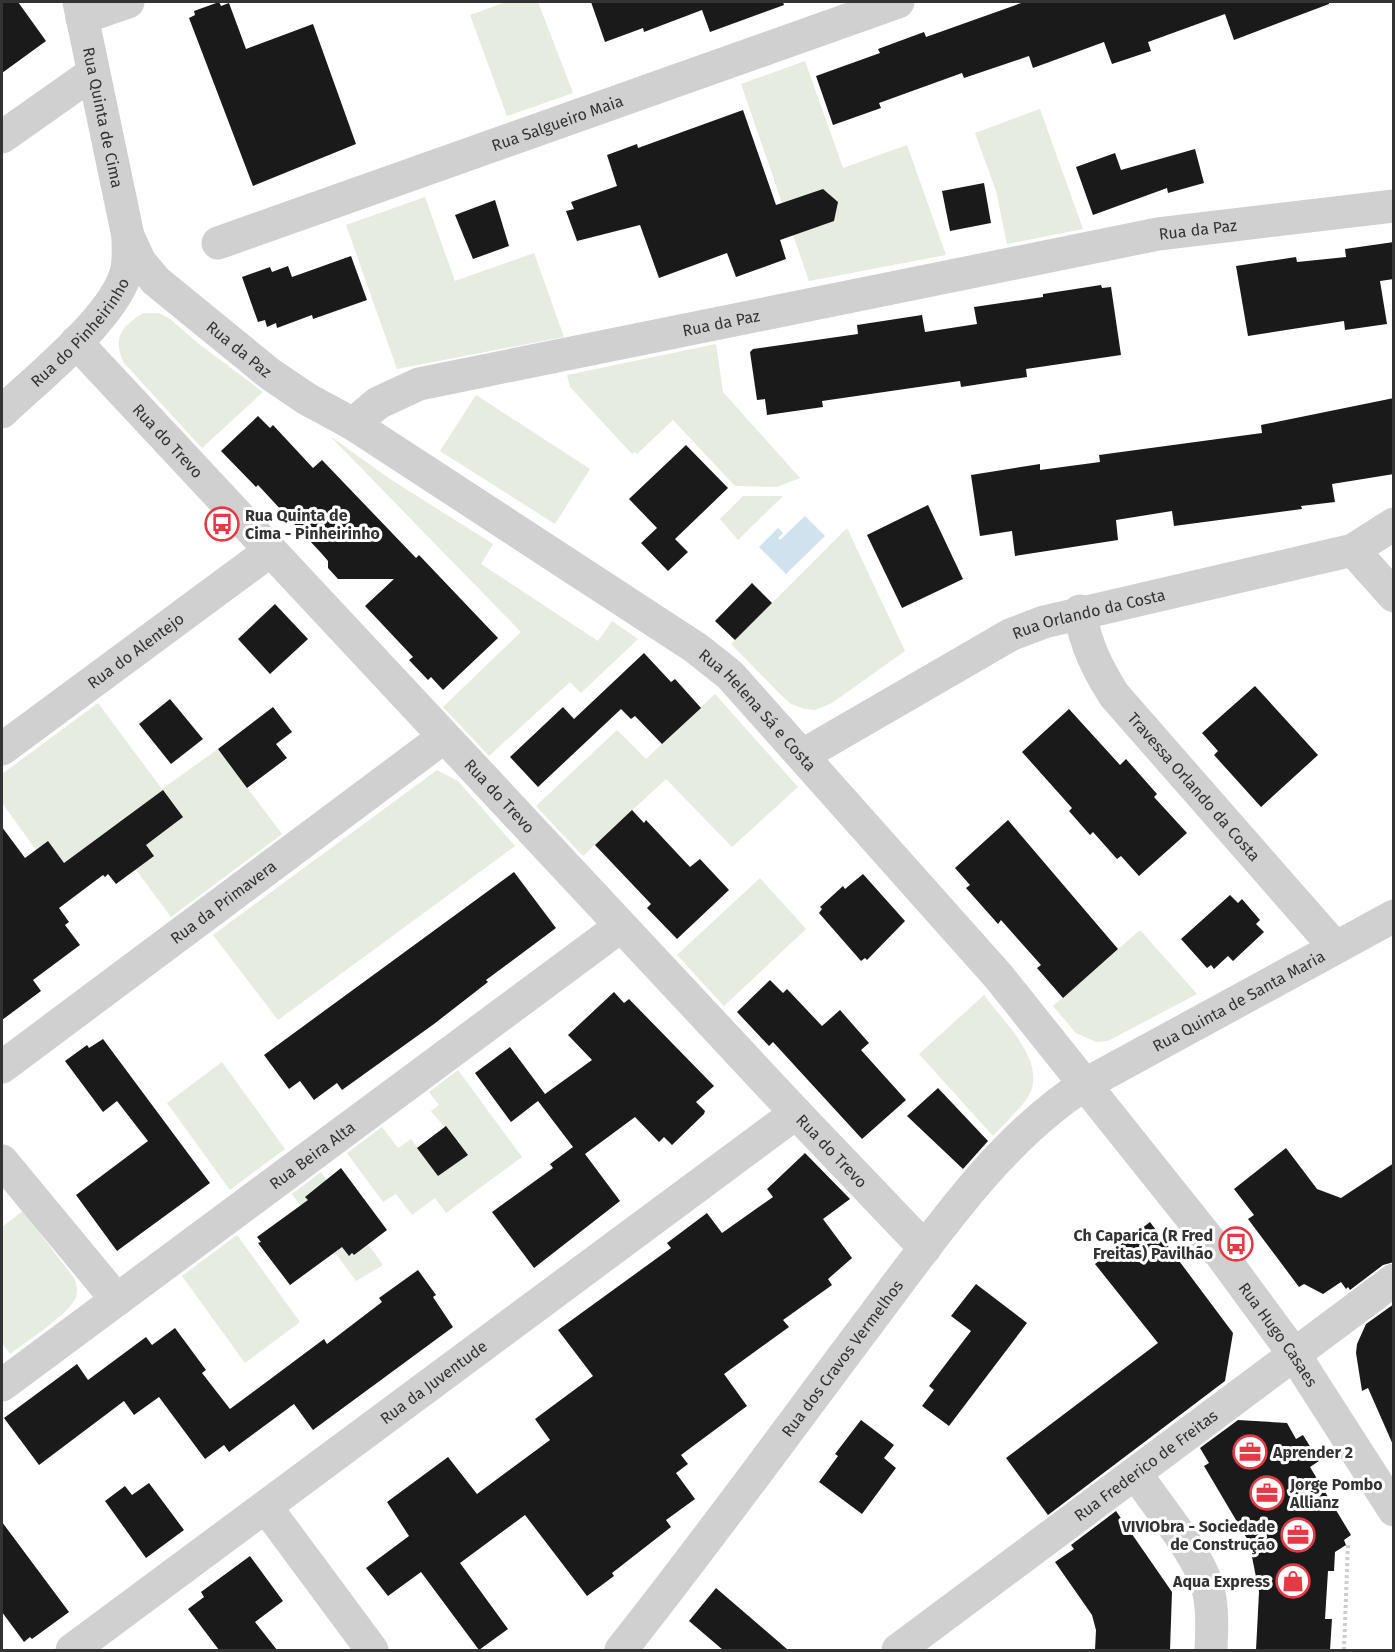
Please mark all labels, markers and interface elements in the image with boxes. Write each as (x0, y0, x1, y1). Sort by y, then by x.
street label: Rua Quinta de Cima (79, 45, 127, 190)
street label: Rua Salgueiro Maia (489, 91, 626, 155)
street label: Rua da Paz (1158, 215, 1238, 243)
street label: Rua do Pinheirinho (27, 275, 133, 391)
street label: Rua da Paz (681, 306, 761, 340)
street label: Rua da Paz (203, 317, 276, 381)
street label: Rua do Trevo (129, 400, 207, 482)
bus stop icon: Rua Quinta de Cima - Pinheirinho (204, 506, 240, 542)
place label: Rua Quinta de Cima - Pinheirinho (245, 506, 380, 543)
street label: Rua Orlando da Costa (1009, 585, 1167, 643)
street label: Rua do Alentejo (84, 608, 187, 692)
street label: Rua Helena Sá e Costa (695, 645, 820, 775)
street label: Travessa Orlando da Costa (1124, 708, 1265, 865)
street label: Rua do Trevo (461, 755, 539, 837)
street label: Rua da Primavera (166, 856, 280, 948)
street label: Rua Quinta de Santa Maria (1149, 946, 1328, 1055)
street label: Rua do Trevo (792, 1110, 871, 1191)
street label: Rua Beira Alta (266, 1117, 359, 1193)
place label: Ch Caparica (R Fred Freitas) Pavilhão (1074, 1226, 1213, 1263)
bus stop icon: Ch Caparica (R Fred Freitas) Pavilhão (1218, 1226, 1254, 1262)
street label: Rua dos Cravos Vermelhos (777, 1276, 907, 1440)
street label: Rua Hugo Casaes (1235, 1279, 1322, 1390)
street label: Rua da Juventude (376, 1336, 491, 1428)
street label: Rua Frederico de Freitas (1070, 1406, 1221, 1525)
office icon: Aprender 2 (1232, 1434, 1268, 1470)
place label: Aprender 2 (1272, 1443, 1353, 1462)
office icon: Jorge Pombo Allianz (1249, 1475, 1285, 1511)
place label: Jorge Pombo Allianz (1289, 1475, 1383, 1512)
place label: VIVIObra - Sociedade de Construção (1121, 1517, 1275, 1555)
office icon: VIVIObra - Sociedade de Construção (1280, 1517, 1316, 1553)
shop icon: Aqua Express (1275, 1563, 1311, 1599)
place label: Aqua Express (1172, 1572, 1270, 1591)

